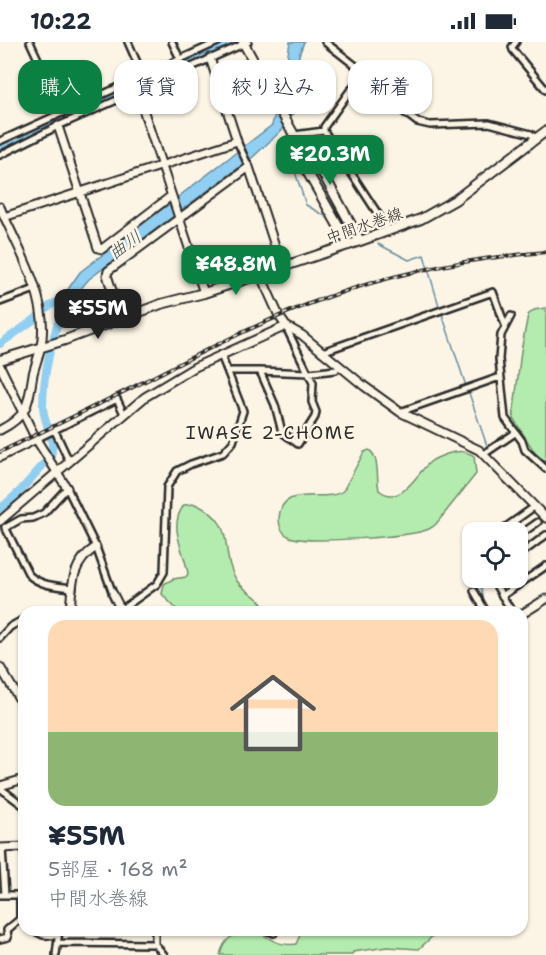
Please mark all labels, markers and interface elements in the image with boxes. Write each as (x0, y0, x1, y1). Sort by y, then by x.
text: 10:22 (30, 7, 91, 36)
chip: 購入 (18, 60, 102, 114)
chip: 賃貸 (114, 60, 198, 114)
chip: 絞り込み (210, 60, 336, 114)
chip: 新着 (348, 60, 432, 114)
pin: ¥20.3M (281, 135, 379, 186)
text: ¥20.3M (290, 141, 370, 167)
street label: 中間水巻線 (323, 203, 405, 248)
water label: 曲川 (103, 225, 147, 265)
pin: ¥48.8M (187, 245, 285, 296)
text: ¥48.8M (195, 251, 277, 277)
pin: ¥55M (62, 289, 134, 340)
text: ¥55M (68, 295, 128, 321)
district label: IWASE 2-CHOME (186, 421, 356, 445)
map controls (462, 522, 528, 588)
button: locate (462, 522, 528, 588)
icon: home (219, 659, 327, 767)
text: ¥55M (48, 818, 125, 853)
text: 5部屋 · 168 m² (48, 856, 188, 882)
text: 中間水巻線 (48, 885, 148, 911)

